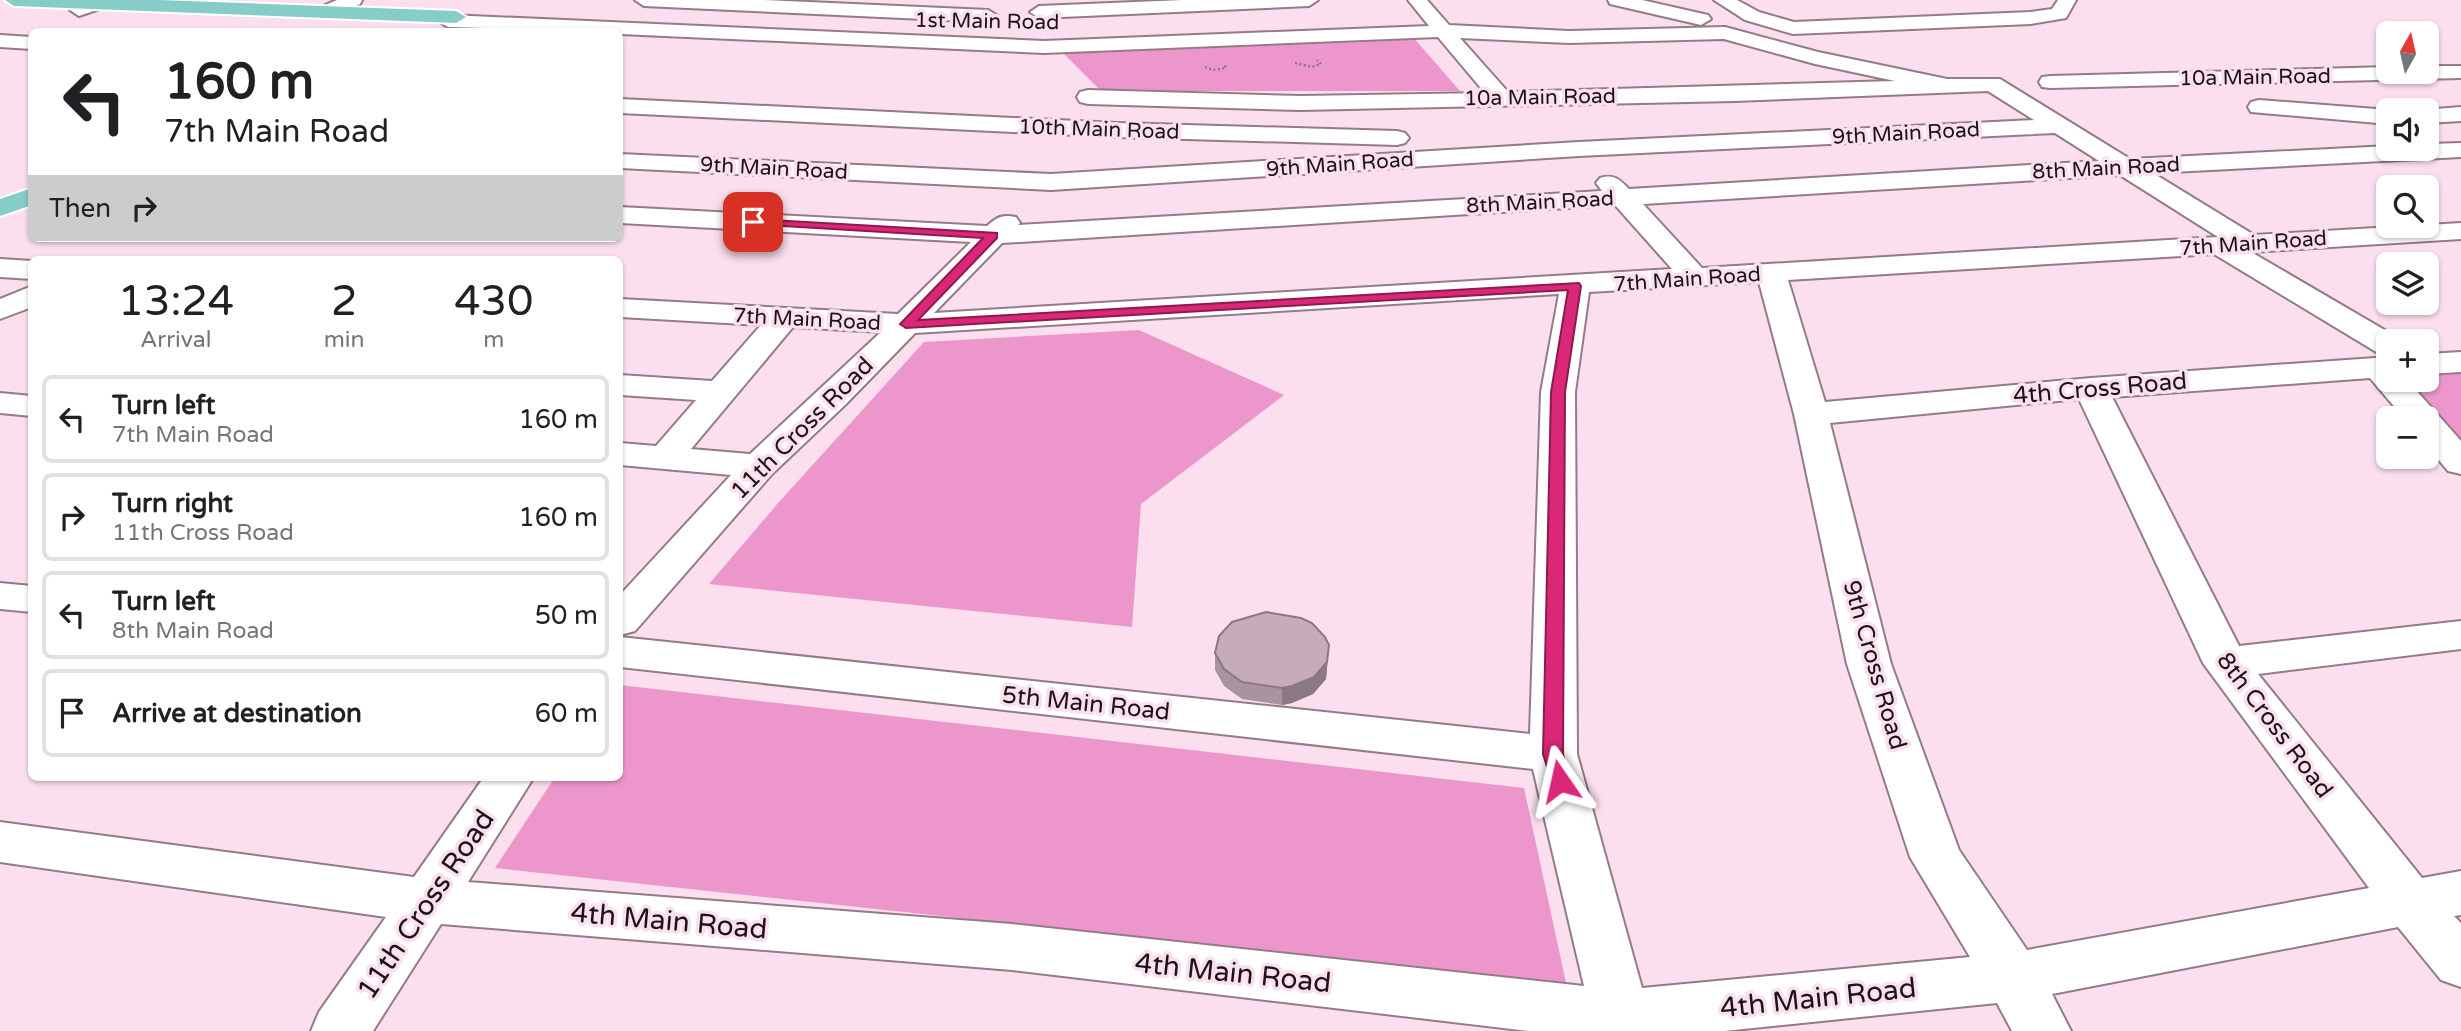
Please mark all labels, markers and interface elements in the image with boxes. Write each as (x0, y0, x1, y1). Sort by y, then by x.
street label: 1st Main Road (914, 8, 1060, 35)
north arrow (2376, 21, 2440, 84)
map controls (2376, 21, 2439, 469)
text: 160 m (164, 53, 314, 112)
icon: left (49, 56, 140, 147)
street label: 10a Main Road (2179, 64, 2331, 91)
street label: 10a Main Road (1464, 84, 1616, 111)
button: sound (2376, 98, 2439, 161)
text: 7th Main Road (164, 113, 389, 151)
street label: 10th Main Road (1018, 114, 1180, 145)
street label: 9th Main Road (1832, 117, 1980, 150)
street label: 9th Main Road (1265, 147, 1415, 182)
street label: 9th Main Road (700, 152, 848, 185)
street label: 8th Main Road (2032, 152, 2180, 185)
button: search (2376, 175, 2439, 238)
street label: 8th Main Road (1466, 186, 1614, 219)
icon: right (125, 189, 163, 227)
pin (723, 192, 783, 252)
text: Then (49, 193, 111, 224)
icon: arrive (734, 203, 772, 241)
street label: 7th Main Road (2178, 226, 2328, 261)
button: layers (2376, 252, 2439, 315)
street label: 7th Main Road (1612, 262, 1762, 297)
text: 13:24 (118, 276, 234, 327)
text: 2 (331, 276, 357, 327)
text: 430 (454, 276, 533, 327)
street label: 7th Main Road (733, 303, 881, 336)
text: Arrival (140, 326, 211, 354)
text: min (324, 326, 365, 354)
text: m (483, 326, 504, 354)
button: + (2376, 329, 2439, 392)
street label: 11th Cross Road (725, 351, 880, 506)
street label: 4th Cross Road (2012, 366, 2188, 411)
text: Turn left (112, 390, 215, 421)
icon: left (53, 400, 91, 438)
text: 160 m (518, 404, 598, 435)
button: − (2376, 406, 2439, 469)
text: 7th Main Road (112, 421, 274, 449)
text: Turn right (112, 488, 233, 519)
icon: right (53, 498, 91, 536)
text: 160 m (518, 502, 598, 533)
text: 11th Cross Road (112, 519, 294, 547)
street label: 9th Cross Road (1837, 577, 1913, 753)
text: Turn left (112, 586, 215, 617)
icon: left (53, 596, 91, 634)
text: 50 m (535, 600, 598, 631)
text: 8th Main Road (112, 617, 274, 645)
street label: 8th Cross Road (2210, 647, 2339, 804)
street label: 5th Main Road (1000, 680, 1171, 727)
icon: arrive (53, 694, 91, 732)
text: Arrive at destination (112, 698, 362, 729)
text: 60 m (535, 698, 598, 729)
position arrow (1523, 744, 1597, 818)
street label: 11th Cross Road (350, 803, 502, 1006)
street label: 4th Main Road (569, 895, 769, 947)
street label: 4th Main Road (1133, 946, 1333, 1000)
street label: 4th Main Road (1718, 971, 1918, 1025)

